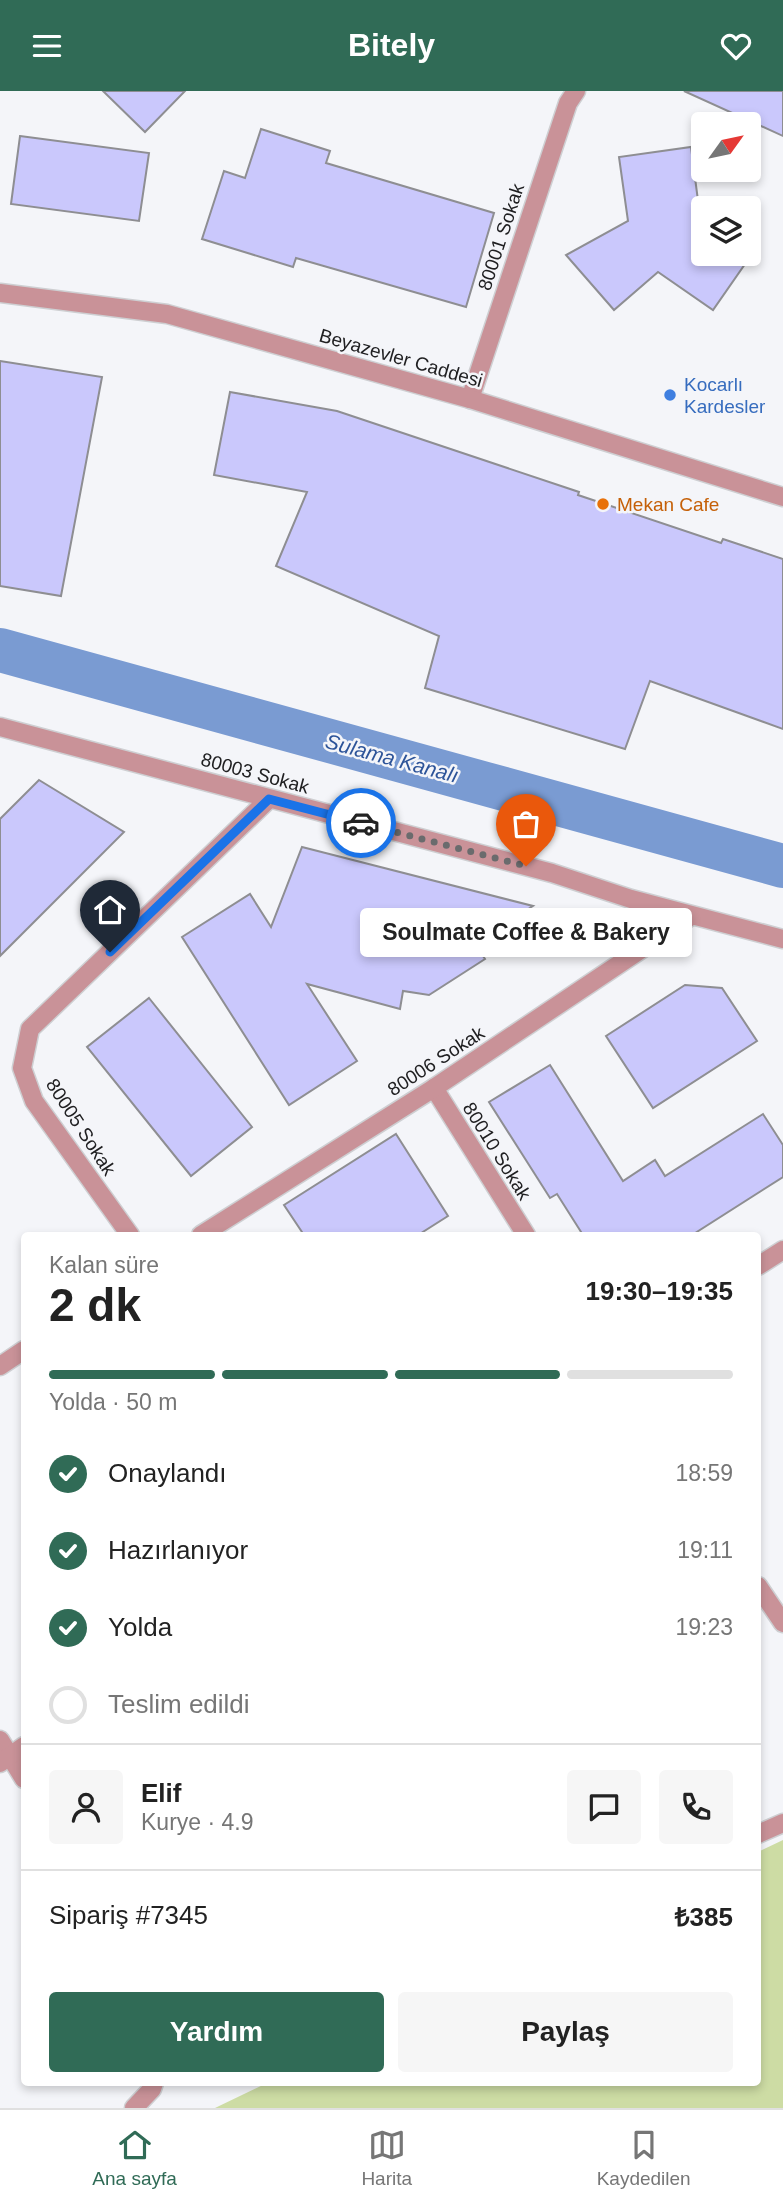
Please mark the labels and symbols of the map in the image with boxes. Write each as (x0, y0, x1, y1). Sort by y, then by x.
north arrow (691, 112, 761, 182)
street label: 80001 Sokak (474, 181, 528, 293)
street label: Beyazevler Caddesi (317, 325, 485, 391)
place label: Kocarlı Kardesler (684, 374, 766, 417)
marker: Kocarlı Kardesler (662, 387, 678, 403)
place label: Mekan Cafe (617, 494, 719, 515)
marker: Mekan Cafe (595, 496, 611, 512)
water label: Sulama Kanalı (323, 729, 461, 787)
street label: 80003 Sokak (199, 749, 312, 798)
courier (326, 788, 396, 858)
pin (496, 794, 556, 866)
pin (80, 880, 140, 952)
callout: Soulmate Coffee & Bakery (360, 908, 692, 957)
street label: 80006 Sokak (384, 1022, 489, 1100)
street label: 80005 Sokak (42, 1075, 120, 1180)
street label: 80010 Sokak (459, 1098, 536, 1204)

